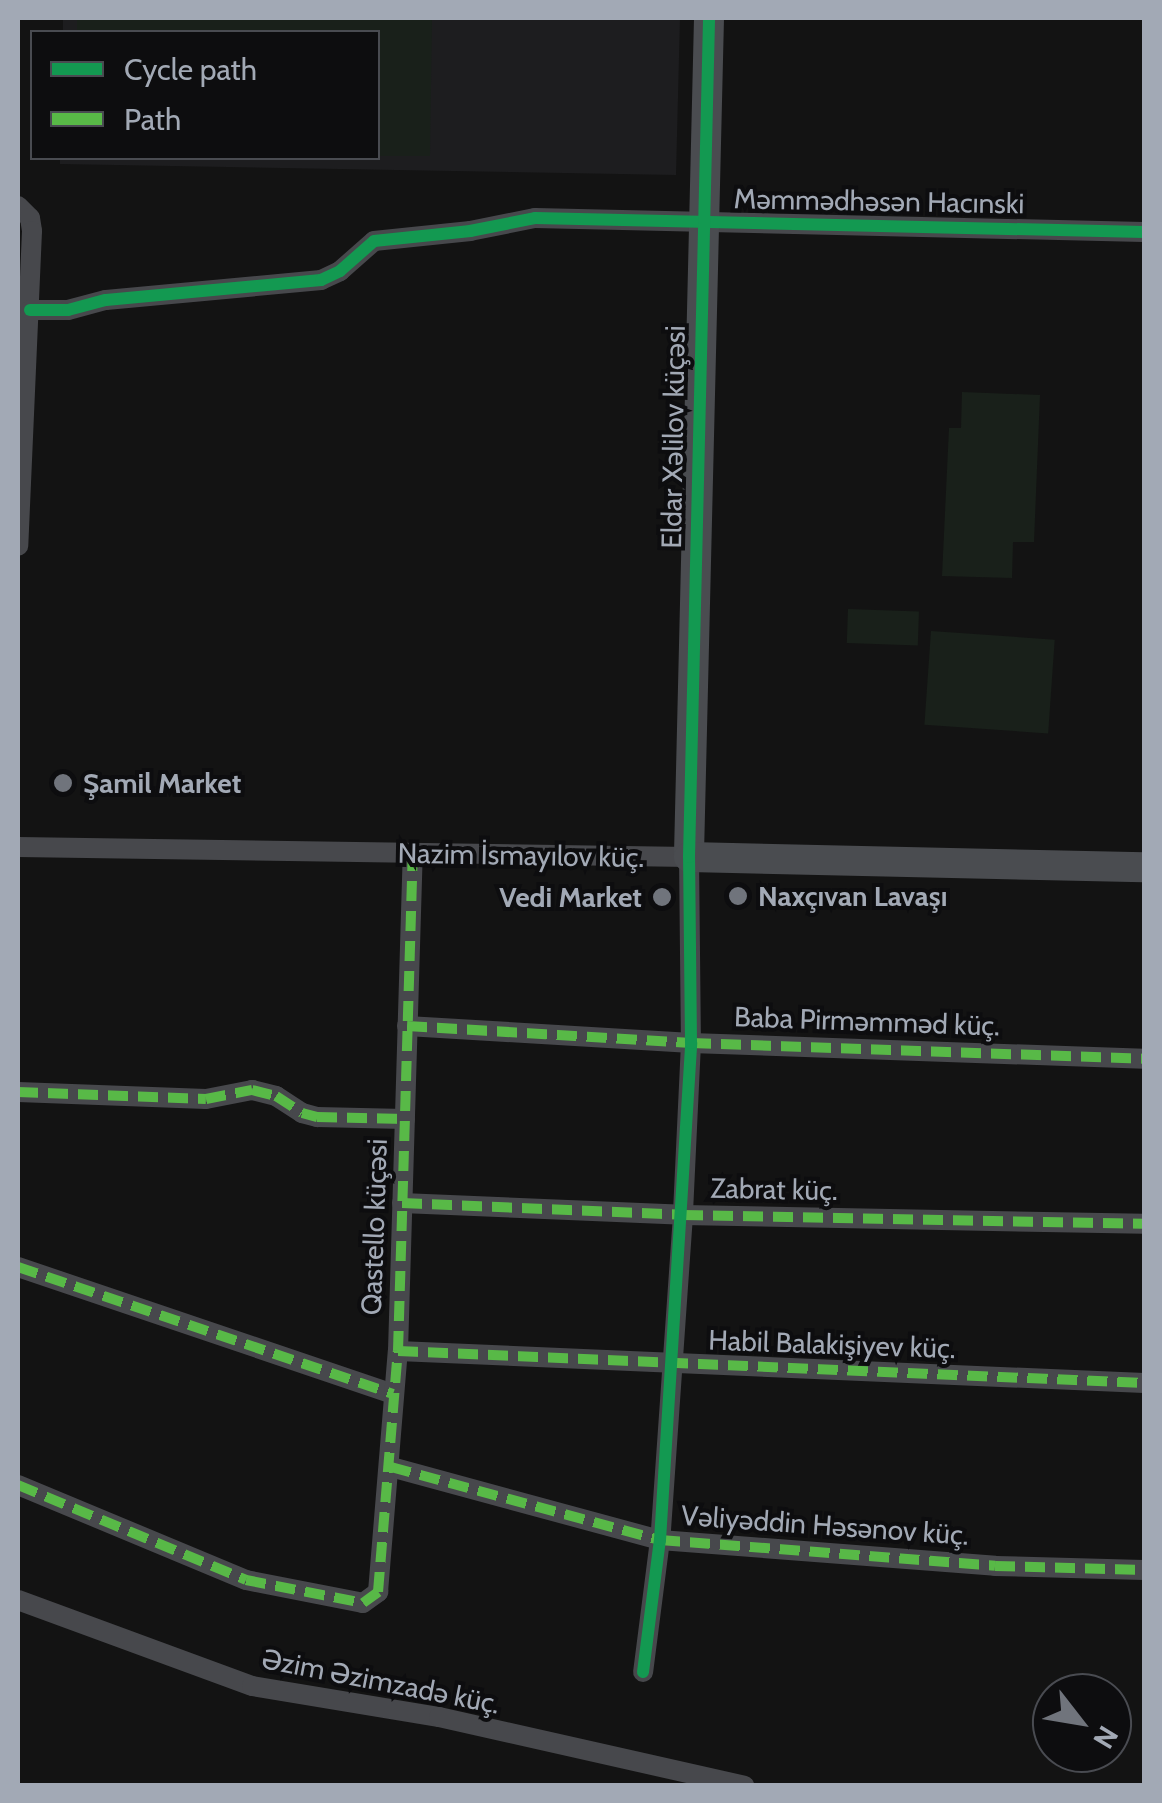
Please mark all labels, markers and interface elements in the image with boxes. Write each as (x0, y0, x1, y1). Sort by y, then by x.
legend (30, 30, 380, 160)
text: Cycle path (124, 51, 257, 88)
text: Path (124, 101, 181, 138)
street label: Məmmədhəsən Hacınski (733, 182, 1025, 220)
street label: Eldar Xəlilov küçəsi (654, 325, 692, 549)
place label: Şamil Market (83, 766, 241, 800)
marker: Şamil Market (52, 772, 74, 794)
street label: Nazim İsmayılov küç. (397, 836, 645, 874)
place label: Naxçıvan Lavaşı (758, 879, 947, 913)
place label: Vedi Market (499, 880, 642, 914)
marker: Naxçıvan Lavaşı (727, 885, 749, 907)
marker: Vedi Market (651, 886, 673, 908)
street label: Baba Pirməmməd küç. (733, 1000, 1001, 1042)
street label: Qastello küçəsi (354, 1138, 394, 1316)
street label: Zabrat küç. (710, 1171, 838, 1207)
street label: Habil Balakişiyev küç. (708, 1323, 956, 1365)
street label: Vəliyəddin Həsənov küç. (680, 1498, 970, 1552)
street label: Əzim Əzimzadə küç. (259, 1641, 503, 1721)
north arrow (1032, 1673, 1132, 1773)
text: N (1086, 1720, 1126, 1755)

